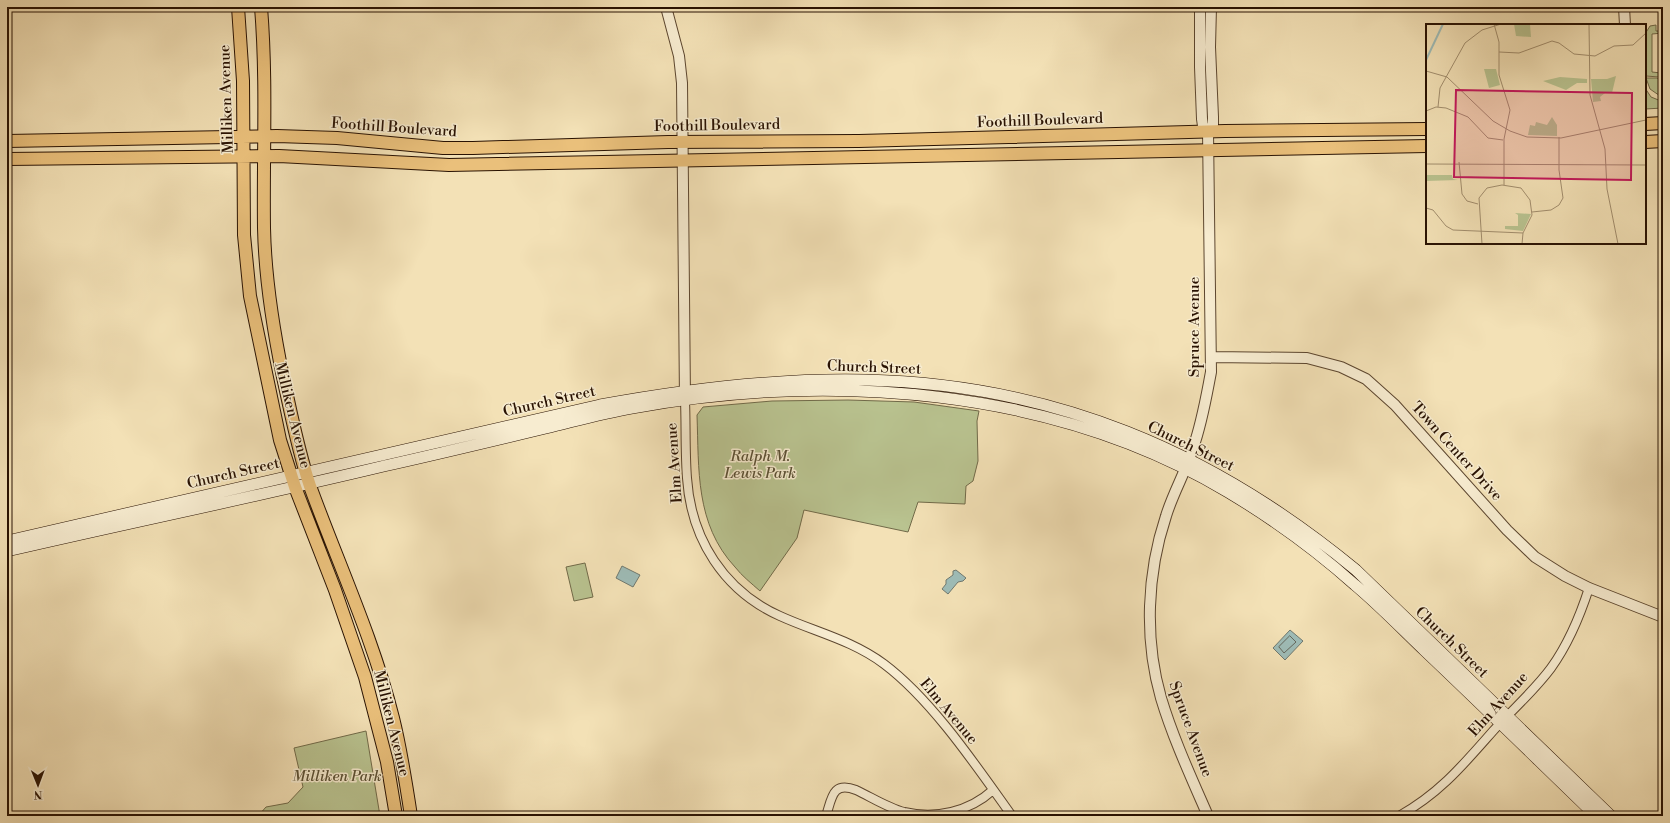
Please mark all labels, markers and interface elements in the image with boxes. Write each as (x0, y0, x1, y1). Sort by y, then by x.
inset map (1426, 24, 1646, 244)
street label: Milliken Avenue (215, 44, 238, 154)
street label: Foothill Boulevard (977, 109, 1104, 132)
street label: Foothill Boulevard (330, 114, 458, 141)
street label: Foothill Boulevard (654, 115, 781, 136)
street label: Spruce Avenue (1185, 277, 1204, 377)
street label: Church Street (827, 356, 922, 379)
street label: Milliken Avenue (270, 360, 315, 470)
street label: Church Street (501, 381, 598, 421)
street label: Town Center Drive (1407, 398, 1506, 505)
street label: Church Street (1144, 417, 1238, 476)
street label: Elm Avenue (662, 422, 687, 504)
park label: Ralph M. Lewis Park (723, 447, 796, 483)
street label: Church Street (185, 453, 282, 493)
street label: Church Street (1411, 603, 1493, 682)
street label: Milliken Avenue (369, 668, 414, 778)
street label: Elm Avenue (1464, 668, 1532, 741)
street label: Elm Avenue (915, 674, 982, 748)
street label: Spruce Avenue (1164, 679, 1217, 780)
north arrow (18, 765, 58, 805)
park label: Milliken Park (292, 767, 382, 786)
text: N (33, 787, 43, 801)

